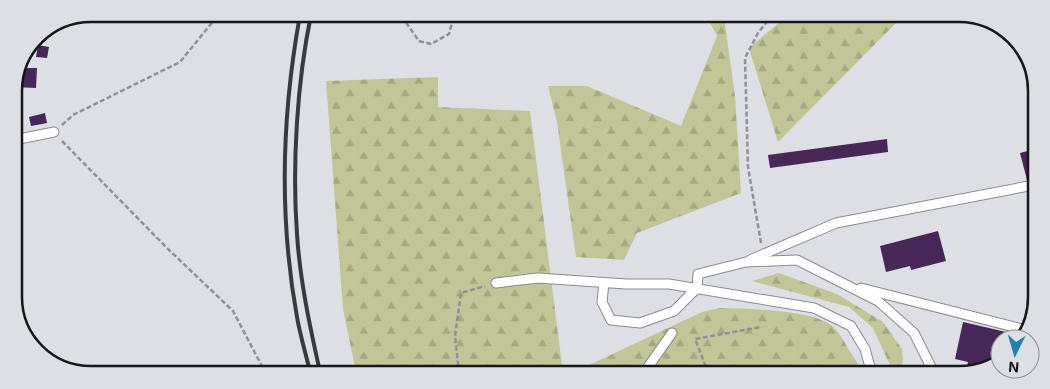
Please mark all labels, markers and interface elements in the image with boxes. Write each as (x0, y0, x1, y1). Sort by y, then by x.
north arrow (990, 329, 1040, 379)
text: N (1008, 359, 1020, 376)

